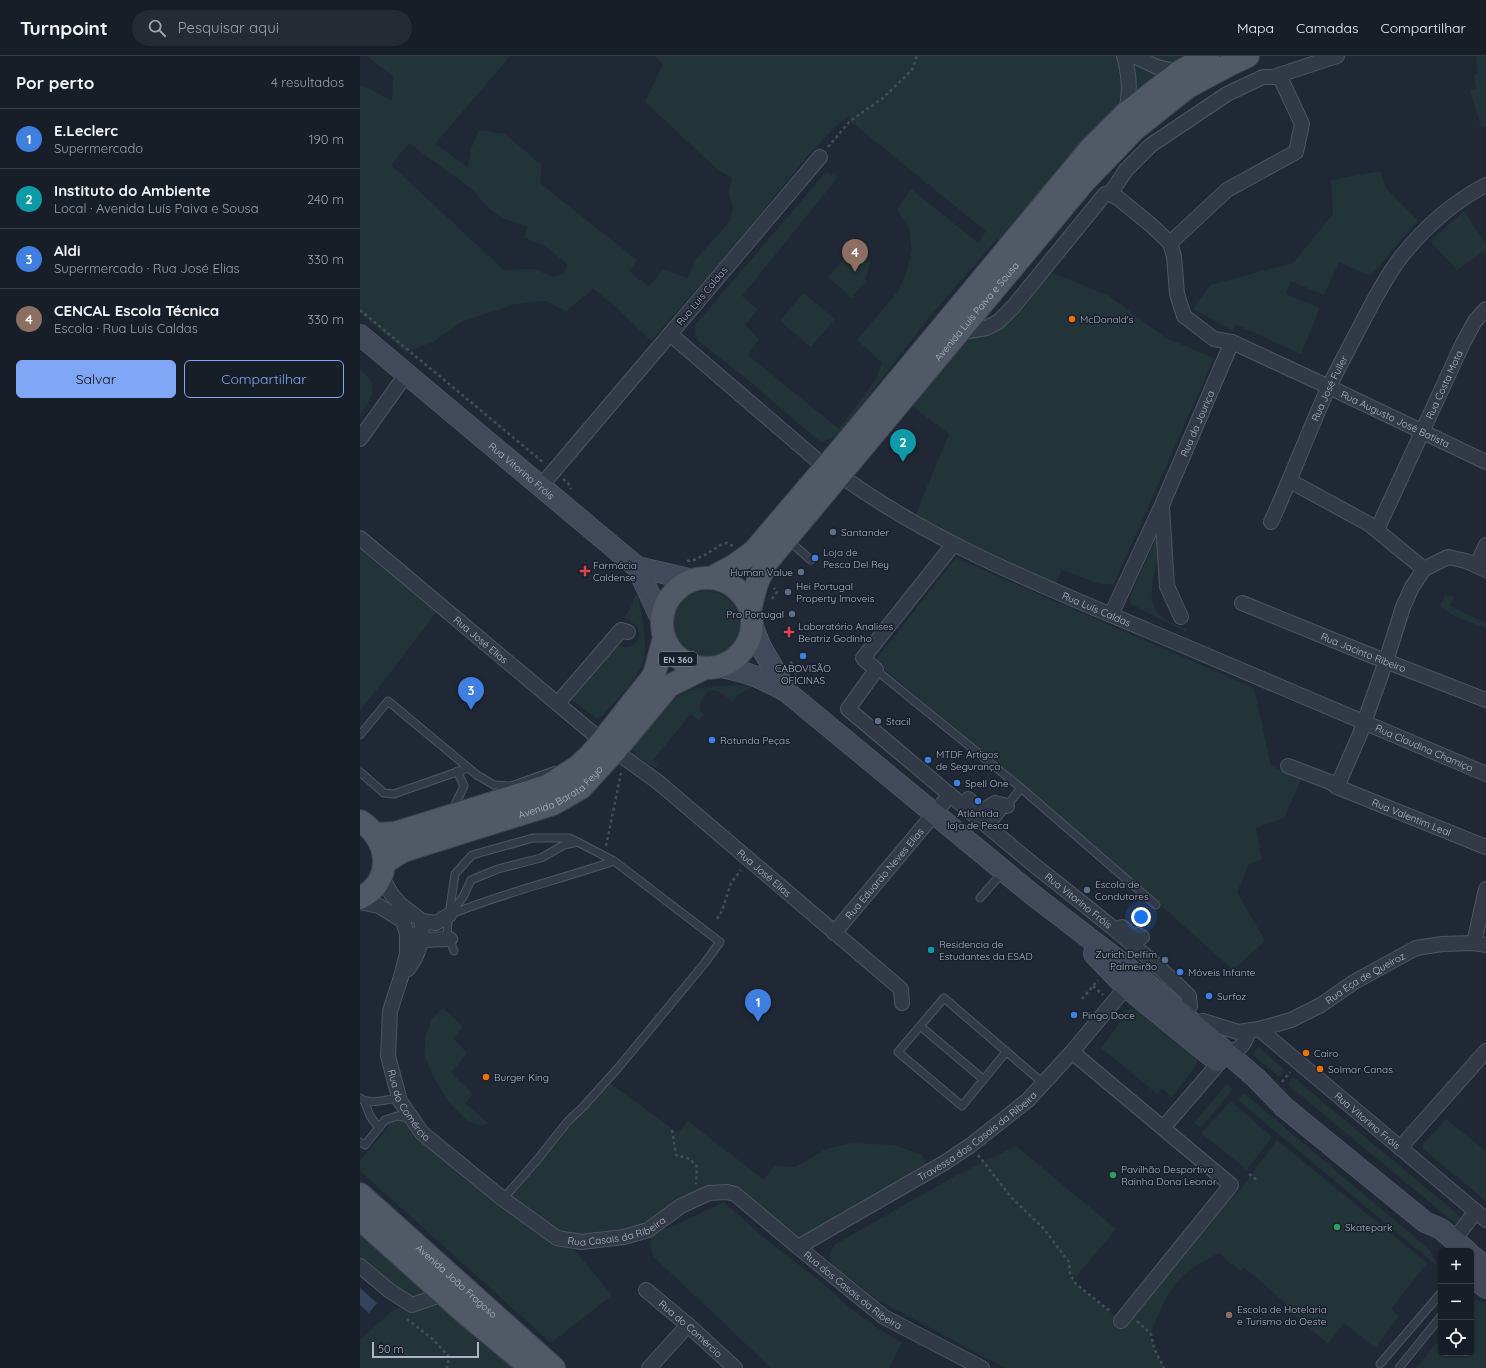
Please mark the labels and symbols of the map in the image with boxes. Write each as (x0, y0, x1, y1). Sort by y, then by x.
pin: 4 (842, 239, 868, 272)
street label: Avenida Luís Paiva e Sousa (931, 259, 1021, 363)
street label: Rua Luis Caldas (673, 264, 731, 328)
place label: McDonald's (1080, 313, 1134, 326)
marker: McDonald's (1067, 314, 1077, 324)
street label: Rua Costa Mota (1422, 348, 1465, 421)
street label: Rua José Fuller (1308, 353, 1350, 423)
street label: Rua Augusto José Batista (1339, 387, 1452, 450)
street label: Rua da Jouriça (1177, 388, 1217, 458)
pin: 2 (890, 429, 916, 462)
street label: Rua Vitorino Fróis (486, 439, 558, 502)
place label: Santander (841, 526, 889, 539)
marker: Santander (828, 527, 838, 537)
place label: Loja de Pesca Del Rey (823, 546, 889, 571)
marker: Loja de Pesca Del Rey (810, 553, 820, 563)
place label: Farmácia Caldense (593, 559, 637, 584)
marker: Farmácia Caldense (580, 566, 590, 576)
place label: Human Value (730, 566, 793, 579)
marker: Human Value (796, 567, 806, 577)
place label: Hei Portugal Property Imoveis (796, 580, 875, 605)
marker: Hei Portugal Property Imoveis (783, 587, 793, 597)
street label: Rua Luís Caldas (1060, 589, 1133, 629)
place label: Pro Portugal (726, 608, 784, 621)
marker: Pro Portugal (787, 609, 797, 619)
street label: Rua José Elias (451, 613, 511, 666)
place label: Laboratório Analises Beatriz Godinho (798, 620, 894, 645)
marker: Laboratório Analises Beatriz Godinho (783, 626, 795, 638)
street label: Rua Jacinto Ribeiro (1319, 629, 1408, 675)
marker: CABOVISÃO OFICINAS (798, 651, 808, 661)
road number: EN 360 (659, 652, 697, 666)
place label: CABOVISÃO OFICINAS (775, 662, 831, 687)
pin: 3 (458, 677, 484, 710)
place label: Stacil (886, 715, 911, 728)
marker: Stacil (873, 716, 883, 726)
street label: Rua Claudina Chamiço (1373, 721, 1475, 774)
place label: Rotunda Peças (720, 734, 790, 747)
marker: Rotunda Peças (707, 735, 717, 745)
place label: MTDF Artigos de Segurança (936, 748, 1000, 773)
marker: MTDF Artigos de Segurança (923, 755, 933, 765)
street label: Avenida Barata Feyo (516, 762, 605, 821)
place label: Spell One (965, 777, 1009, 790)
marker: Spell One (952, 778, 962, 788)
street label: Rua Valentim Leal (1370, 795, 1453, 839)
marker: Atlântida loja de Pesca (973, 796, 983, 806)
place label: Atlântida loja de Pesca (947, 807, 1009, 832)
street label: Rua Eduardo Neves Elias (842, 825, 926, 922)
street label: Rua José Elias (735, 846, 794, 900)
street label: Rua Vitorino Fróis (1043, 870, 1115, 931)
place label: Escola de Condutores (1095, 878, 1149, 903)
marker: Escola de Condutores (1082, 885, 1092, 895)
your location (1131, 907, 1151, 927)
place label: Residencia de Estudantes da ESAD (939, 938, 1033, 963)
marker: Residencia de Estudantes da ESAD (926, 945, 936, 955)
place label: Zurich Delfim Palmeirão (1095, 948, 1157, 973)
street label: Rua Eça de Queiroz (1323, 949, 1407, 1007)
marker: Zurich Delfim Palmeirão (1160, 955, 1170, 965)
place label: Móveis Infante (1188, 966, 1256, 979)
marker: Móveis Infante (1175, 967, 1185, 977)
pin: 1 (745, 989, 771, 1022)
place label: Surfoz (1217, 990, 1246, 1003)
marker: Surfoz (1204, 991, 1214, 1001)
place label: Pingo Doce (1082, 1009, 1135, 1022)
marker: Pingo Doce (1069, 1010, 1079, 1020)
place label: Cairo (1314, 1047, 1338, 1060)
marker: Cairo (1301, 1048, 1311, 1058)
place label: Solmar Canas (1328, 1063, 1393, 1076)
marker: Solmar Canas (1315, 1064, 1325, 1074)
street label: Rua do Comércio (385, 1068, 433, 1144)
place label: Burger King (494, 1071, 549, 1084)
marker: Burger King (481, 1072, 491, 1082)
street label: Travessa dos Casais da Ribeira (915, 1089, 1039, 1183)
street label: Rua Vitorino Fróis (1332, 1089, 1404, 1152)
place label: Pavilhão Desportivo Rainha Dona Leonor (1121, 1163, 1217, 1188)
marker: Pavilhão Desportivo Rainha Dona Leonor (1108, 1170, 1118, 1180)
street label: Rua Casais da Ribeira (567, 1213, 668, 1249)
place label: Skatepark (1345, 1221, 1392, 1234)
marker: Skatepark (1332, 1222, 1342, 1232)
street label: Avenida João Fragoso (413, 1241, 500, 1321)
street label: Rua dos Casais da Ribeira (801, 1248, 904, 1332)
street label: Rua do Comércio (656, 1297, 725, 1360)
place label: Escola de Hotelaria e Turismo do Oeste (1237, 1303, 1327, 1328)
marker: Escola de Hotelaria e Turismo do Oeste (1224, 1310, 1234, 1320)
scale bar (372, 1340, 479, 1359)

